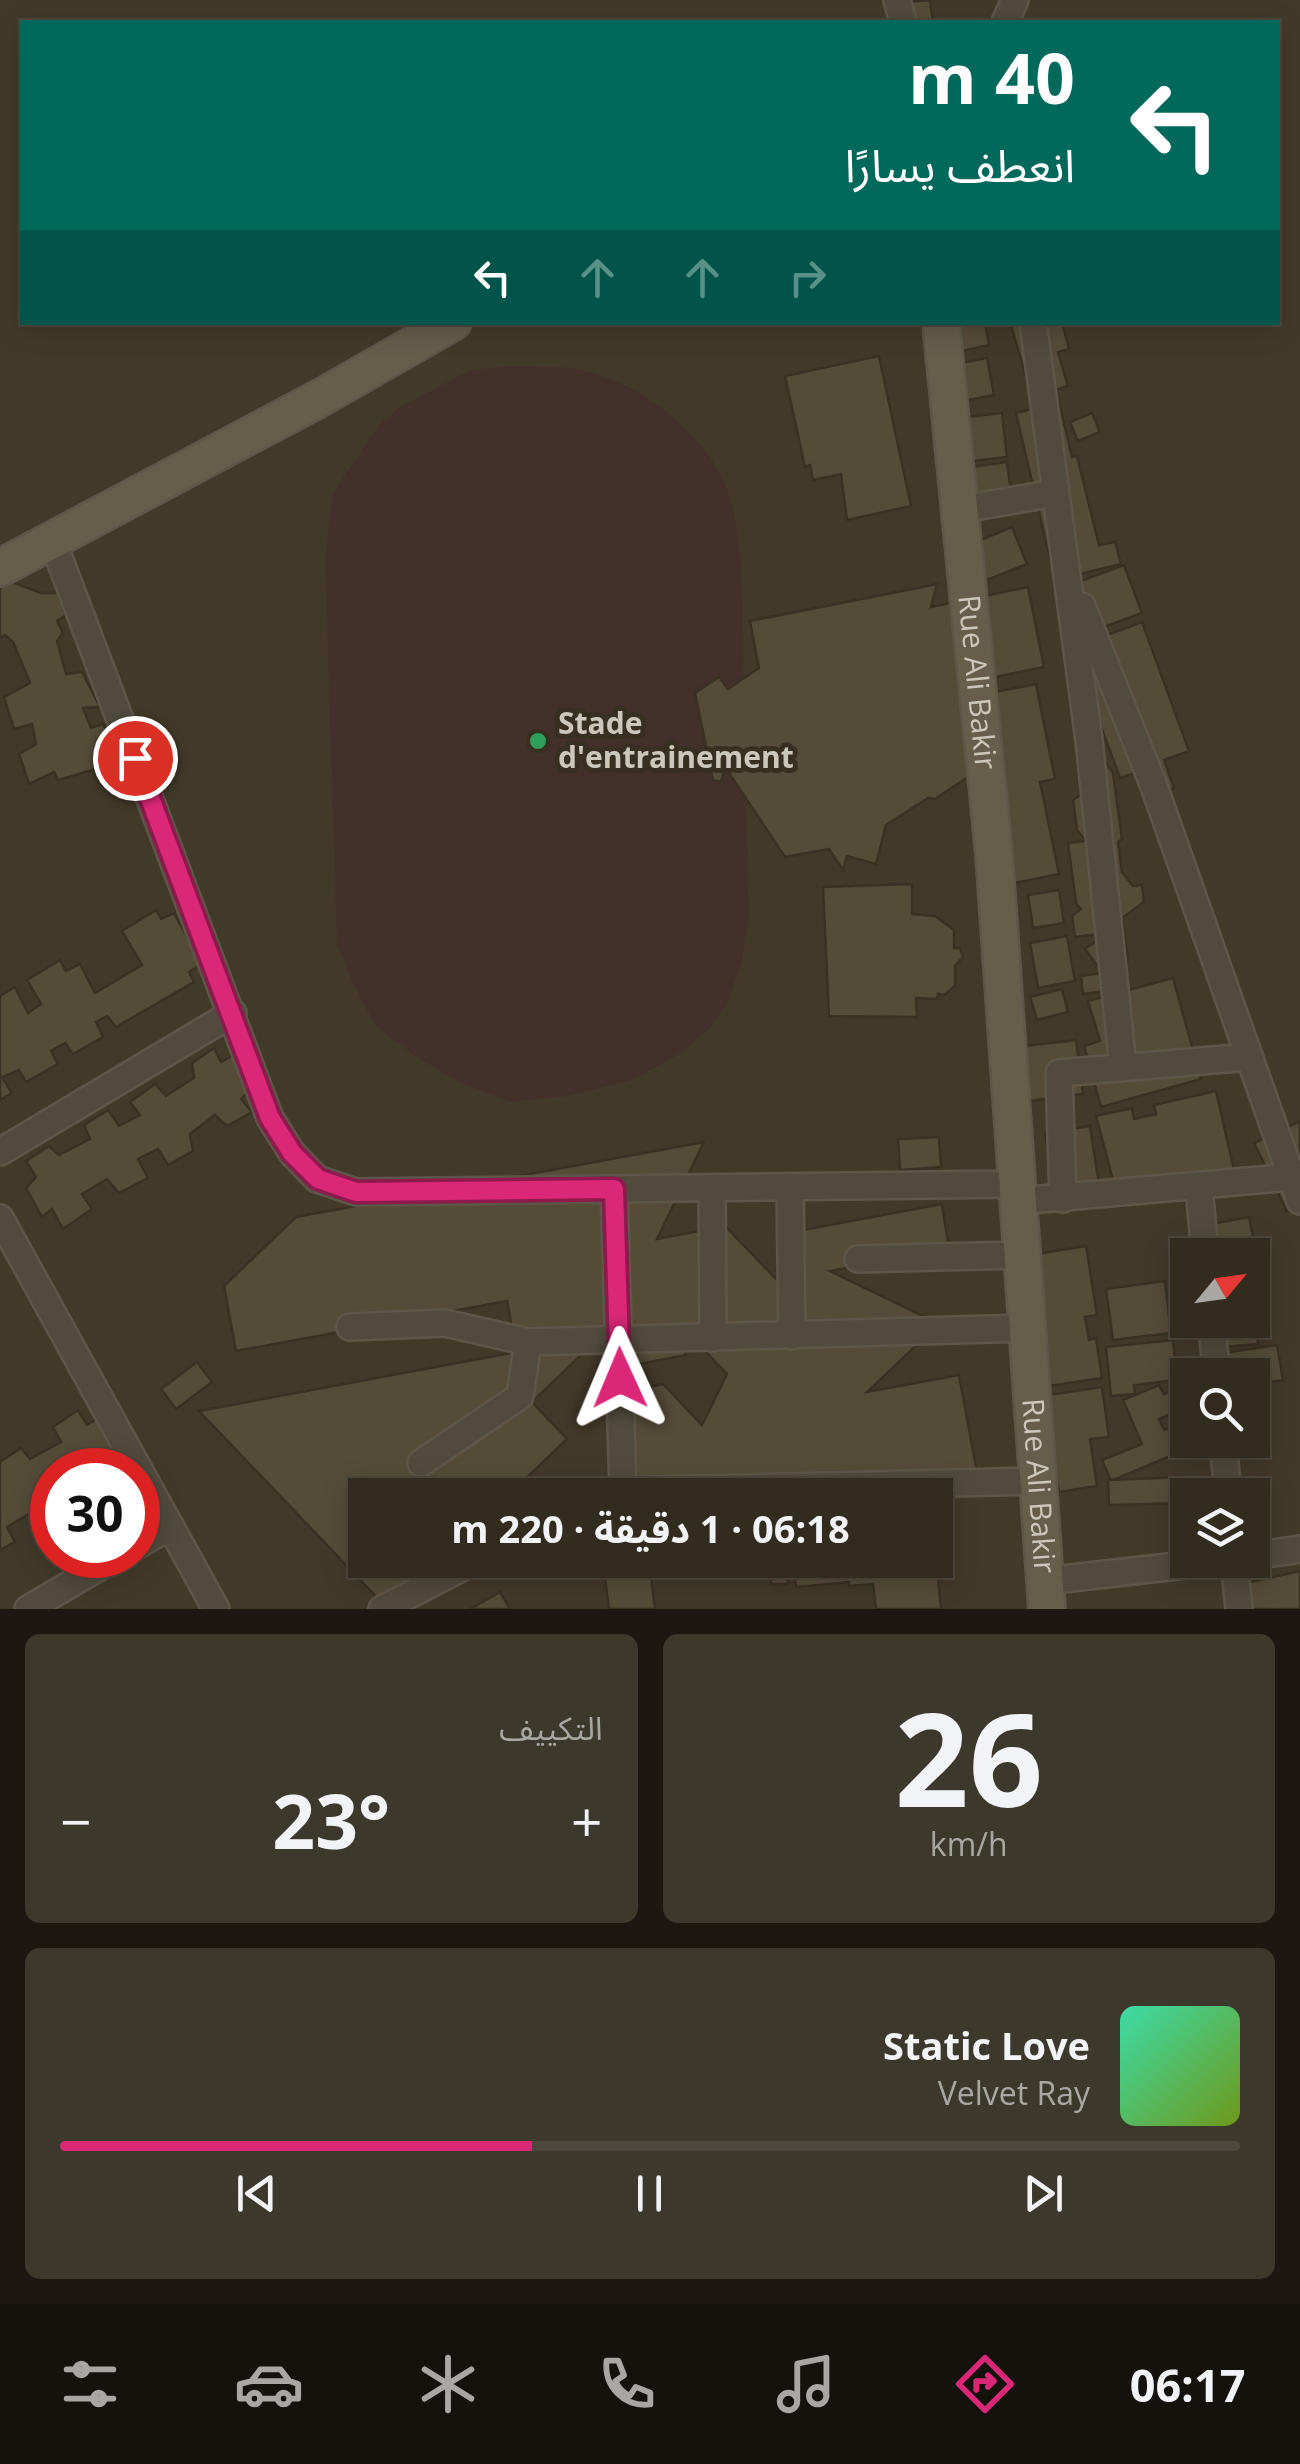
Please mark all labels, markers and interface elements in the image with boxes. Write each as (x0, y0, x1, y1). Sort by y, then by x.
text: 40 m (908, 29, 1075, 125)
icon: left (1110, 60, 1240, 190)
text: انعطف يسارًا (845, 134, 1075, 195)
icon: left (465, 250, 520, 305)
icon: ahead (570, 250, 625, 305)
icon: ahead (675, 250, 730, 305)
icon: right (780, 250, 835, 305)
street label: Rue Ali Bakir (949, 593, 1007, 771)
place label: Stade d'entrainement (558, 702, 794, 777)
pin (93, 716, 178, 801)
marker: Stade d'entrainement (527, 730, 549, 752)
icon: arrive (108, 731, 163, 786)
north arrow (1170, 1238, 1270, 1338)
map controls (1170, 1238, 1270, 1578)
position arrow (568, 1326, 672, 1430)
button: search (1170, 1358, 1270, 1458)
street label: Rue Ali Bakir (1013, 1397, 1066, 1575)
speed limit sign: 30 (30, 1448, 160, 1578)
button: layers (1170, 1478, 1270, 1578)
text: 06:18 · 1 دقيقة · 220 m (451, 1502, 850, 1554)
text: 26 (894, 1668, 1043, 1845)
text: التكييف (499, 1706, 603, 1749)
text: 23° (272, 1769, 390, 1871)
text: − (60, 1783, 91, 1858)
text: + (571, 1783, 602, 1858)
text: km/h (930, 1822, 1008, 1865)
text: Static Love (883, 2019, 1090, 2071)
text: Velvet Ray (938, 2071, 1090, 2114)
icon: previous (229, 2166, 284, 2221)
icon: pause (622, 2166, 677, 2221)
icon: next (1016, 2166, 1071, 2221)
icon: filters (55, 2349, 125, 2419)
icon: car (234, 2349, 304, 2419)
icon: climate (413, 2349, 483, 2419)
icon: phone (592, 2349, 662, 2419)
icon: music (771, 2349, 841, 2419)
icon: directions (950, 2349, 1020, 2419)
text: 06:17 (1130, 2354, 1245, 2415)

